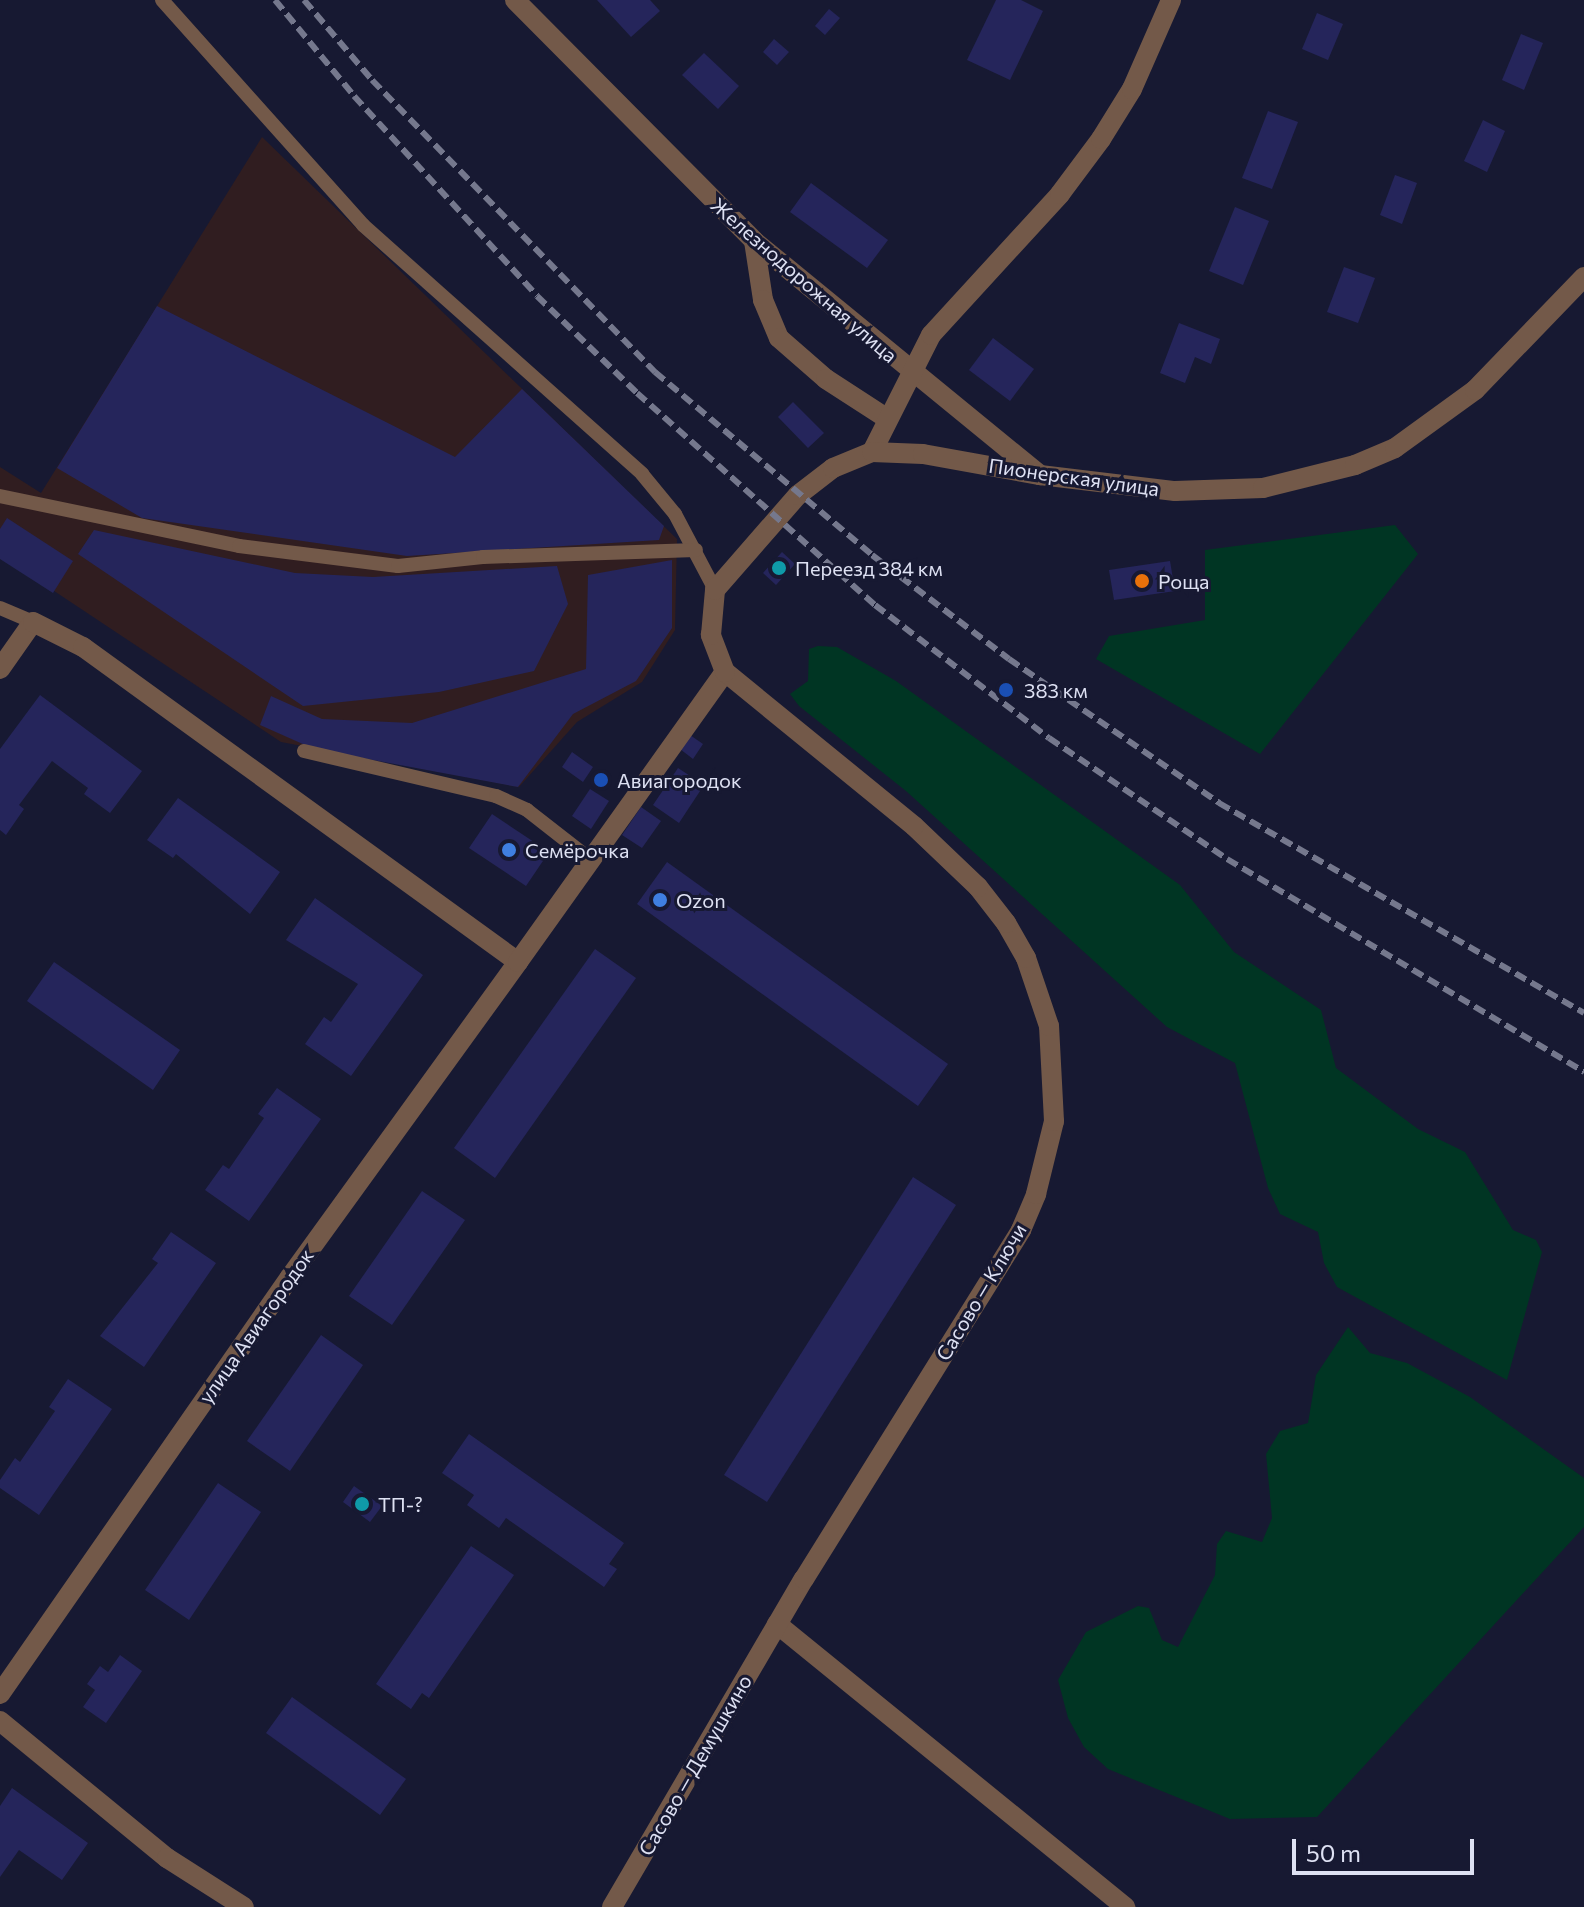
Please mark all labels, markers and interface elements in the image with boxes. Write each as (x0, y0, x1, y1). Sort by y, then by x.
street label: Железнодорожная улица (706, 193, 902, 367)
street label: Пионерская улица (987, 453, 1161, 501)
place label: Переезд 384 км (795, 556, 943, 580)
marker: Переезд 384 км (770, 559, 788, 577)
place label: Роща (1158, 569, 1209, 593)
marker: Роща (1133, 572, 1151, 590)
place label: 383 км (1024, 678, 1088, 702)
marker: 383 км (995, 679, 1017, 701)
place label: Авиагородок (617, 768, 742, 792)
marker: Авиагородок (592, 771, 610, 789)
place label: Семёрочка (525, 838, 629, 862)
marker: Семёрочка (500, 841, 518, 859)
place label: Ozon (676, 888, 726, 912)
marker: Ozon (651, 891, 669, 909)
street label: Сасово — Ключи (931, 1219, 1031, 1365)
street label: улица Авиагородок (194, 1244, 318, 1408)
place label: ТП-? (378, 1492, 423, 1516)
marker: ТП-? (353, 1495, 371, 1513)
street label: Сасово — Демушкино (633, 1670, 757, 1860)
scale bar (1296, 1823, 1478, 1873)
text: 50 m (1306, 1838, 1361, 1867)

